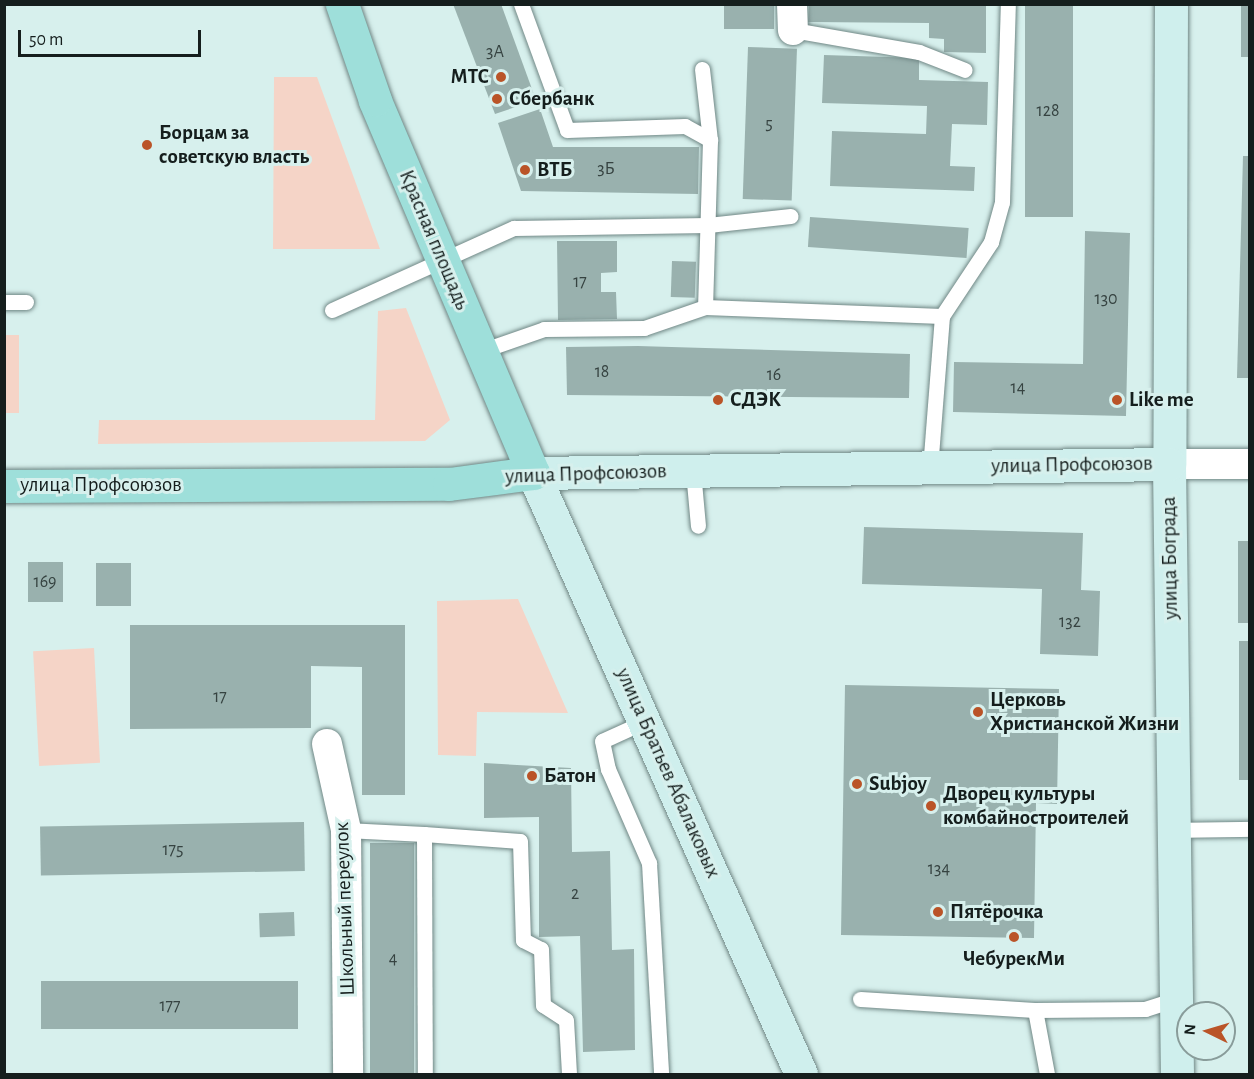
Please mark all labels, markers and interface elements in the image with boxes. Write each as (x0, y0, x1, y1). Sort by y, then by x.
scale bar (21, 18, 204, 56)
text: 50 m (29, 31, 63, 49)
house number: 3А (486, 41, 504, 63)
place label: МТС (450, 64, 489, 90)
marker: МТС (494, 70, 508, 84)
place label: Сбербанк (509, 86, 594, 112)
marker: Сбербанк (490, 92, 504, 106)
house number: 128 (1037, 100, 1059, 122)
house number: 5 (765, 113, 773, 135)
place label: Борцам за советскую власть (159, 120, 309, 170)
marker: Борцам за советскую власть (140, 138, 154, 152)
place label: ВТБ (537, 157, 572, 183)
house number: 3Б (597, 158, 615, 180)
marker: ВТБ (518, 163, 532, 177)
street label: Красная площадь (393, 166, 475, 314)
house number: 17 (573, 271, 587, 293)
house number: 130 (1094, 288, 1118, 310)
house number: 18 (595, 361, 609, 383)
house number: 16 (767, 364, 781, 386)
house number: 14 (1011, 377, 1025, 399)
place label: СДЭК (730, 387, 781, 413)
place label: Like me (1129, 387, 1194, 413)
marker: СДЭК (711, 393, 725, 407)
marker: Like me (1110, 393, 1124, 407)
street label: улица Профсоюзов (991, 451, 1153, 479)
street label: улица Профсоюзов (505, 459, 667, 489)
street label: улица Профсоюзов (20, 472, 182, 498)
street label: улица Бограда (1156, 496, 1184, 620)
house number: 169 (33, 571, 57, 593)
house number: 132 (1059, 611, 1081, 633)
street label: улица Братьев Абалаковых (610, 664, 726, 882)
house number: 17 (213, 686, 227, 708)
place label: Церковь Христианской Жизни (990, 687, 1179, 737)
marker: Церковь Христианской Жизни (971, 705, 985, 719)
place label: Батон (544, 763, 596, 789)
marker: Батон (525, 769, 539, 783)
place label: Subjoy (869, 771, 927, 797)
marker: Subjoy (850, 777, 864, 791)
place label: Дворец культуры комбайностроителей (943, 781, 1129, 831)
marker: Дворец культуры комбайностроителей (924, 799, 938, 813)
street label: Школьный переулок (329, 822, 361, 996)
house number: 175 (162, 839, 184, 861)
house number: 134 (928, 858, 950, 880)
house number: 2 (571, 883, 579, 905)
place label: Пятёрочка (950, 899, 1044, 925)
marker: Пятёрочка (931, 905, 945, 919)
marker: ЧебурекМи (1007, 930, 1021, 944)
place label: ЧебурекМи (963, 946, 1065, 972)
house number: 4 (389, 948, 397, 970)
house number: 177 (159, 995, 181, 1017)
north arrow (1176, 1001, 1236, 1061)
text: N (1182, 1023, 1199, 1036)

